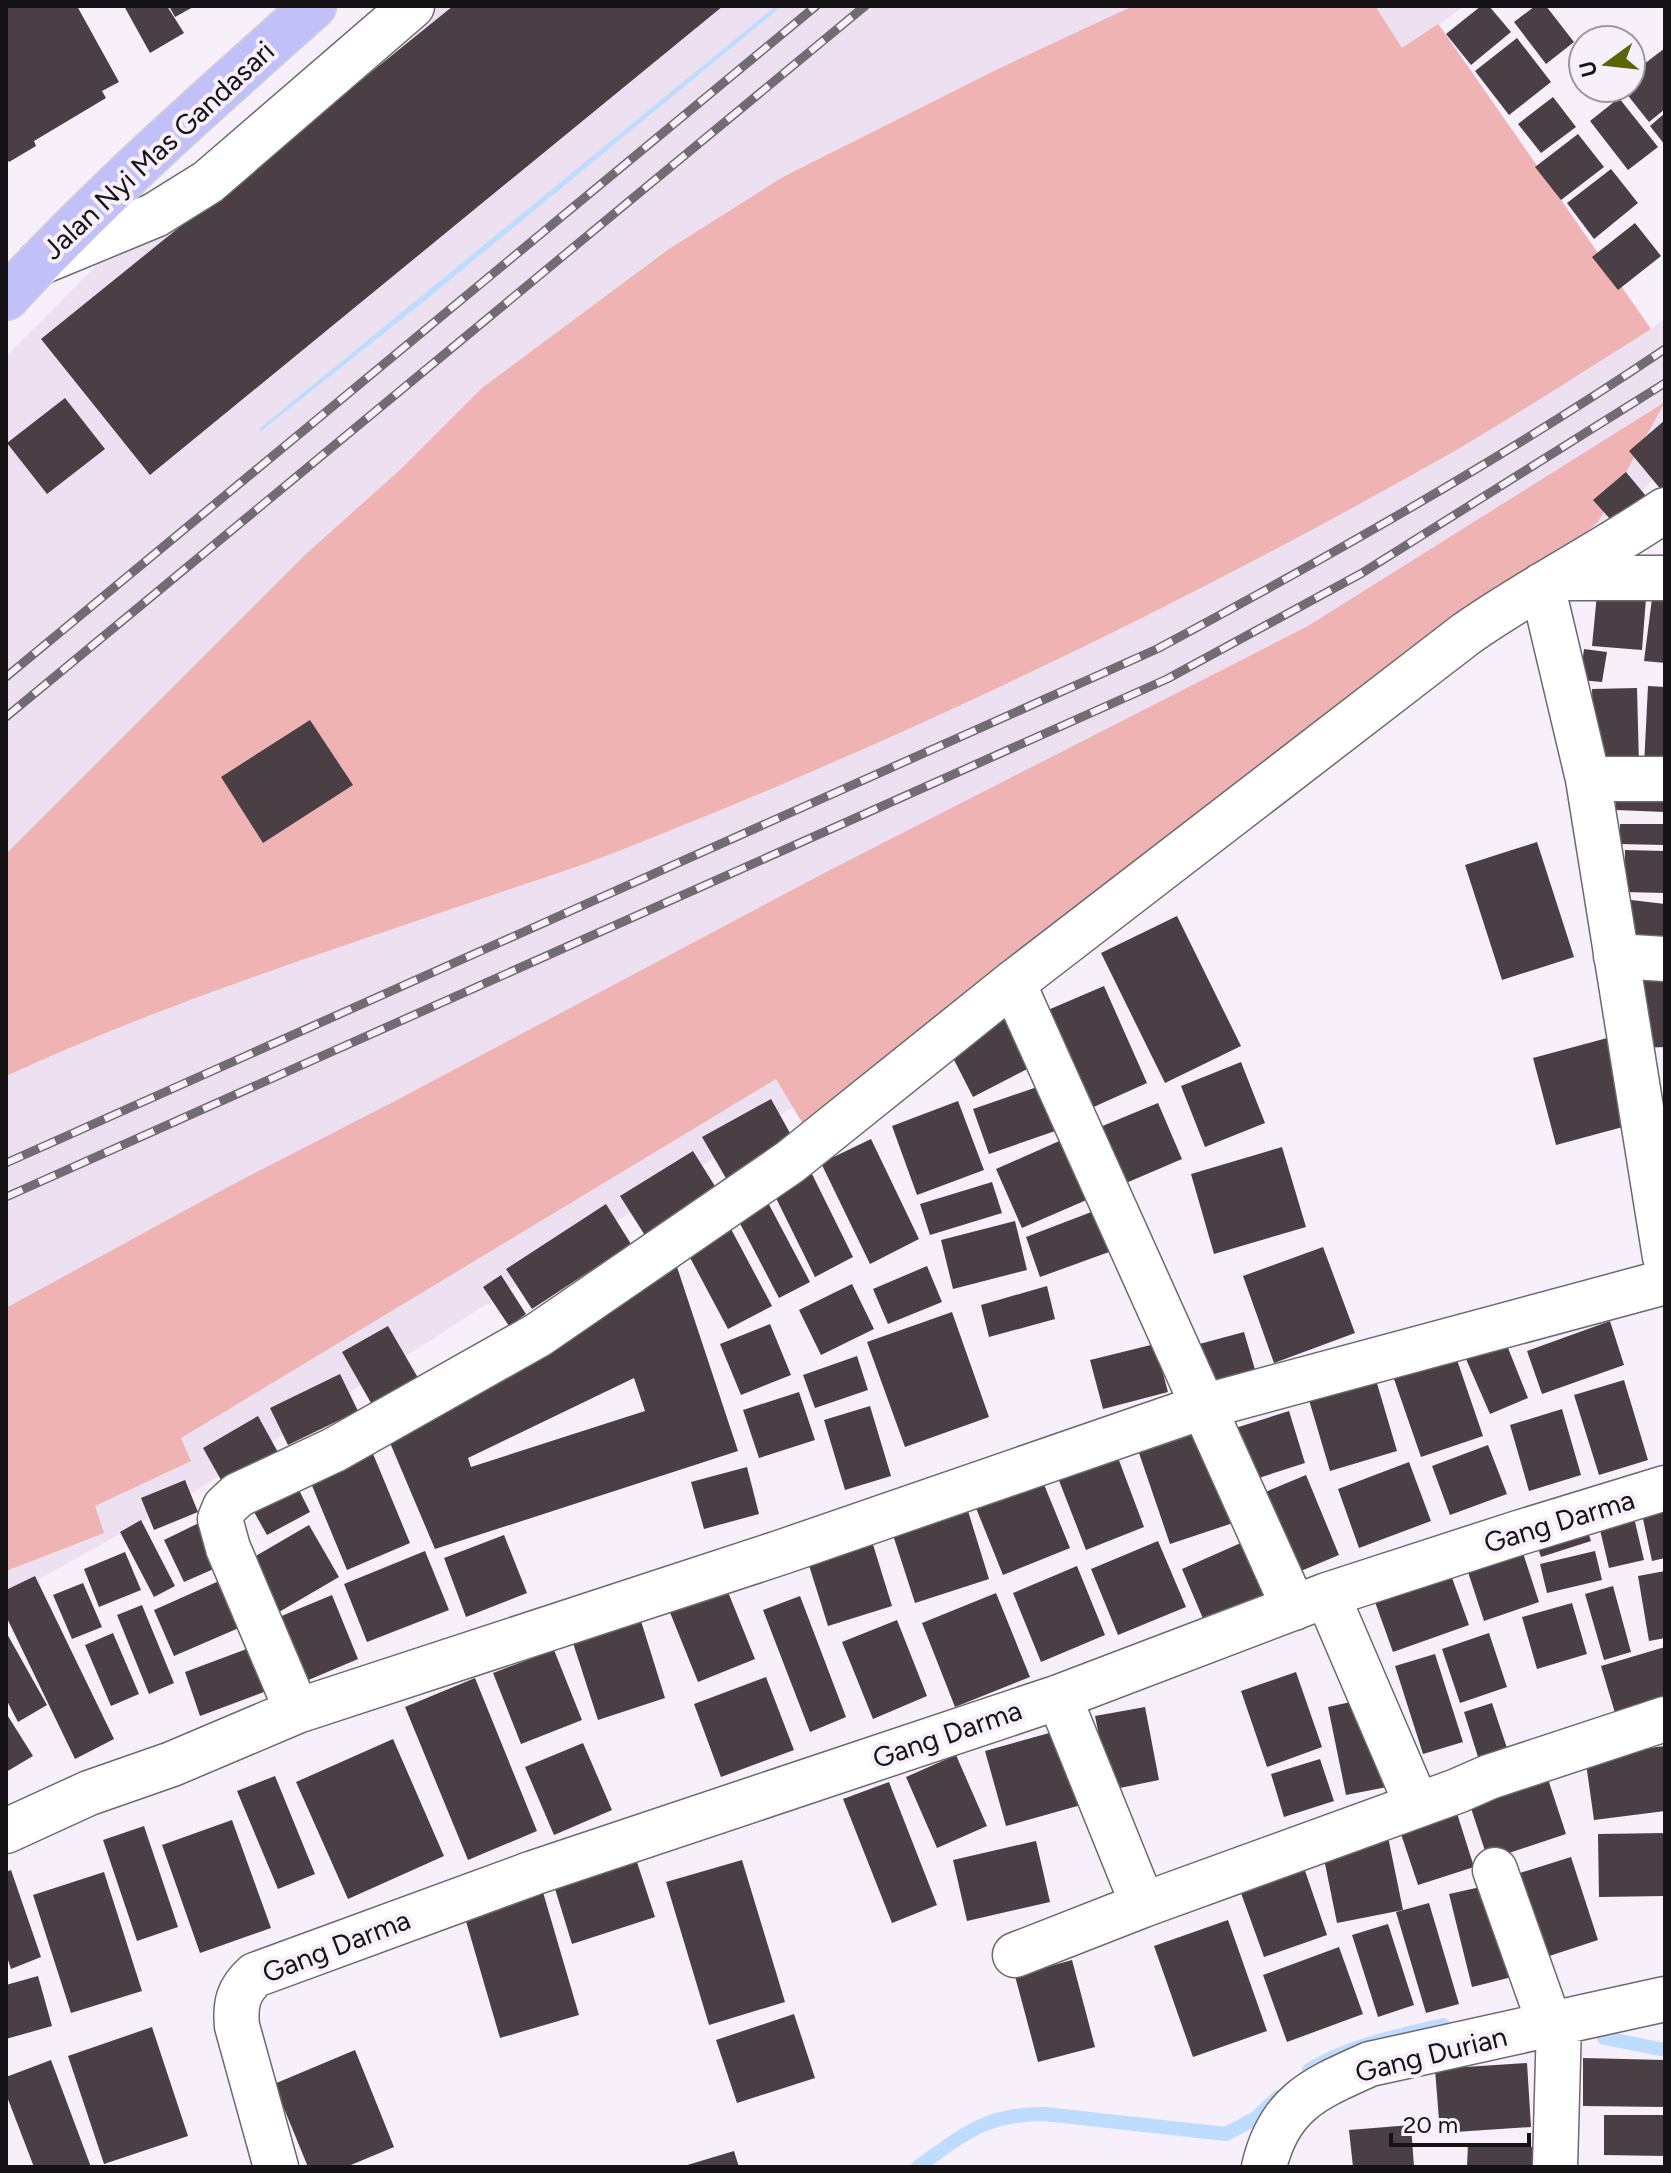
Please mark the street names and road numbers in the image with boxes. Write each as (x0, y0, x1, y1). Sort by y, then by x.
street label: Jalan Nyi Mas Gandasari (35, 34, 281, 266)
street label: Gang Darma (1480, 1482, 1638, 1560)
street label: Gang Darma (868, 1693, 1026, 1775)
street label: Gang Darma (257, 1902, 415, 1990)
street label: Gang Durian (1352, 2019, 1510, 2089)

